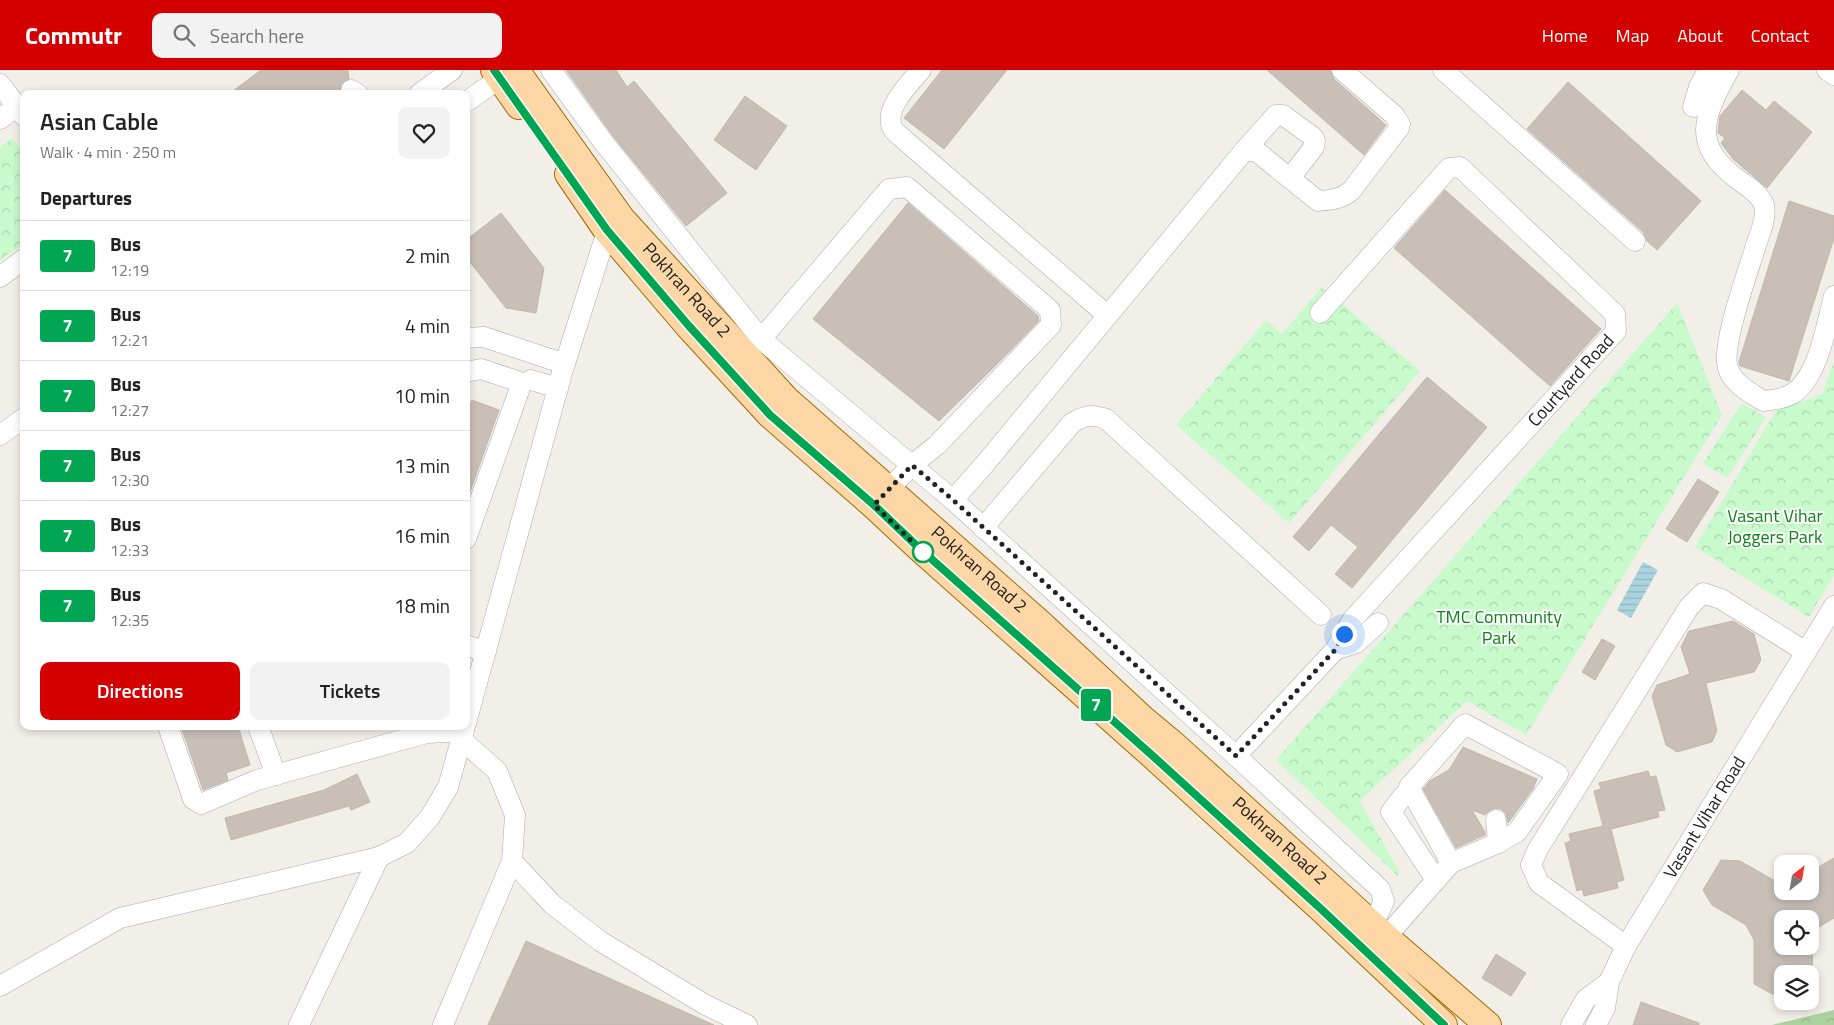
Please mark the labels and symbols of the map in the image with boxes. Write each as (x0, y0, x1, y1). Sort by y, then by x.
street label: Pokhran Road 2 (637, 236, 738, 343)
street label: Courtyard Road (1521, 328, 1620, 433)
park label: Vasant Vihar Joggers Park (1727, 502, 1823, 550)
street label: Pokhran Road 2 (925, 519, 1034, 619)
unlabelled marker (912, 541, 934, 563)
park label: TMC Community Park (1436, 603, 1562, 651)
your location (1332, 622, 1357, 647)
line badge: 7 (1080, 689, 1112, 721)
street label: Vasant Vihar Road (1656, 751, 1752, 884)
street label: Pokhran Road 2 (1226, 790, 1334, 891)
north arrow (1774, 855, 1819, 900)

